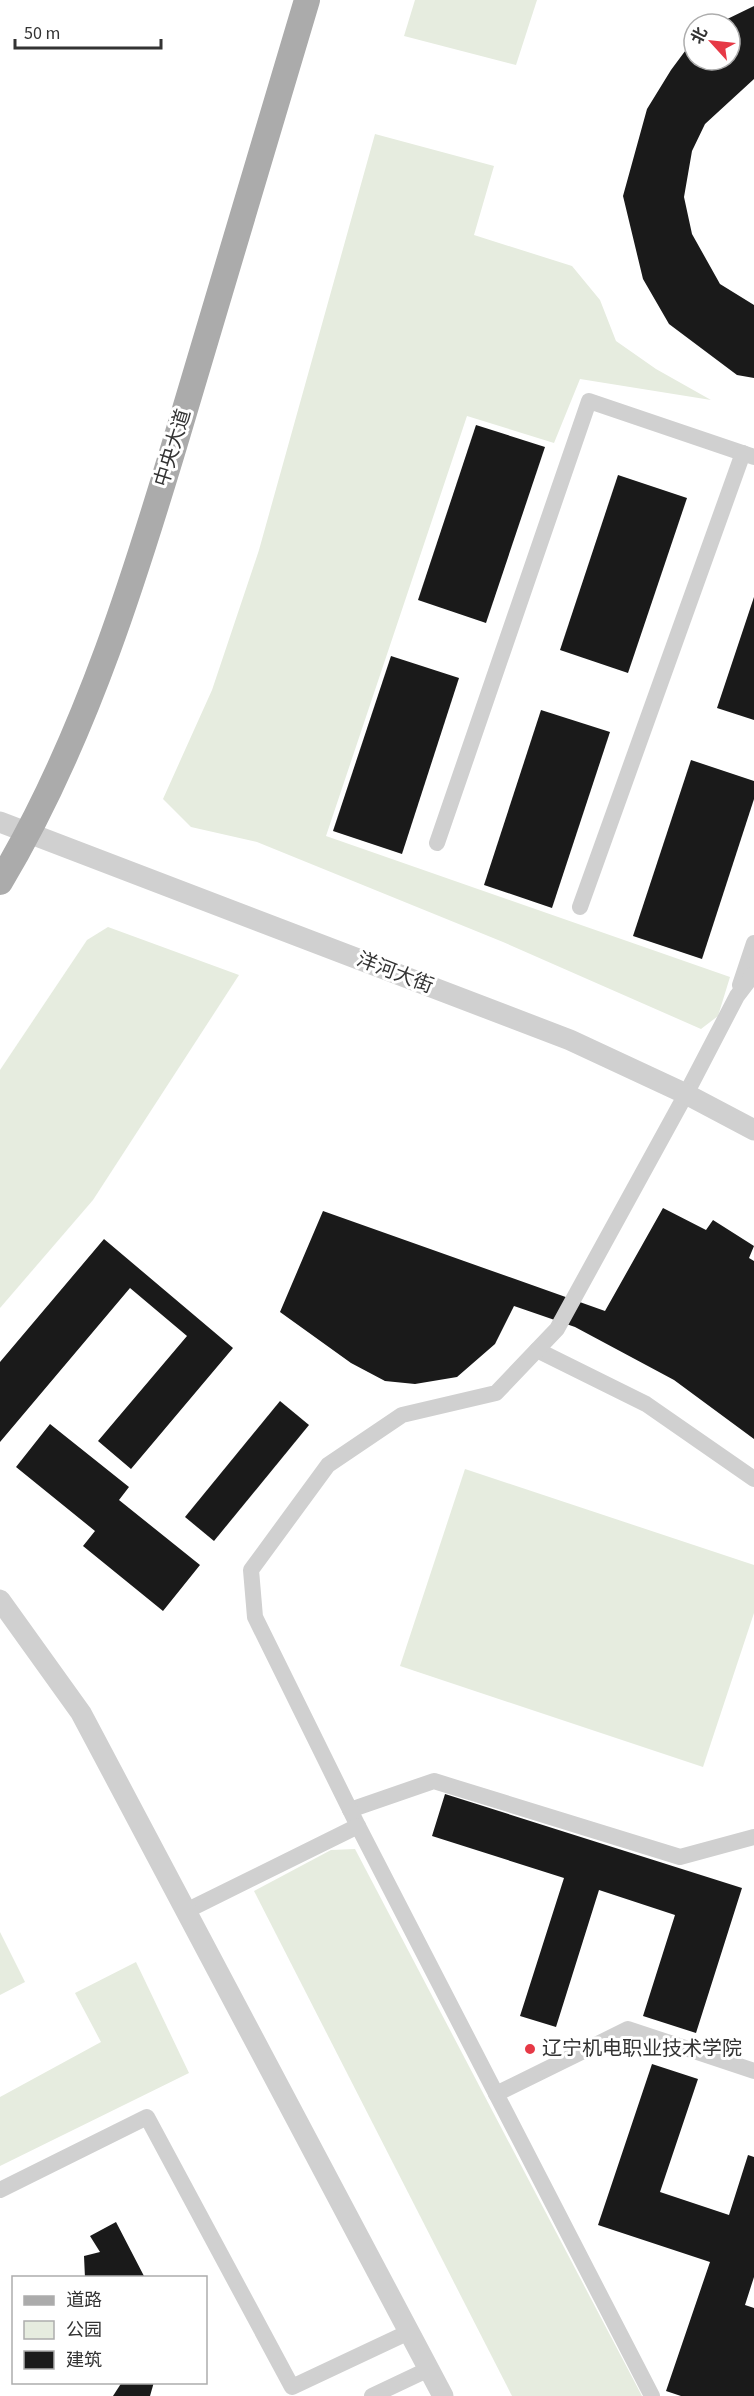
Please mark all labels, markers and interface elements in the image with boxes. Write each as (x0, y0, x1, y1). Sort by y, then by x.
scale bar (15, 12, 160, 50)
north arrow (682, 12, 742, 72)
text: 50 m (24, 21, 60, 46)
text: 北 (686, 24, 713, 48)
street label: 中央大道 (148, 406, 198, 490)
street label: 洋河大街 (353, 946, 437, 1000)
place label: 辽宁机电职业技术学院 (542, 2035, 742, 2063)
marker: 辽宁机电职业技术学院 (523, 2042, 537, 2056)
legend (12, 2276, 207, 2384)
text: 道路 (66, 2288, 102, 2313)
text: 公园 (66, 2318, 102, 2343)
text: 建筑 (66, 2348, 102, 2373)

